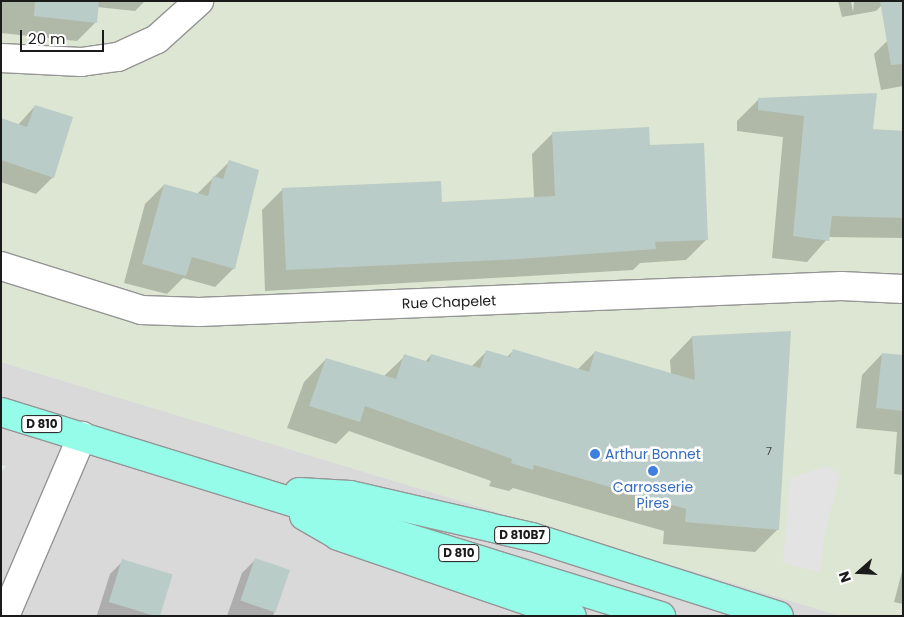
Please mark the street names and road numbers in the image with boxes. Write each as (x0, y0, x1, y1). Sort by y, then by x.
street label: Rue Chapelet (401, 292, 497, 312)
road number: D 810 (21, 414, 63, 434)
road number: D 810B7 (493, 526, 551, 544)
road number: D 810 (438, 544, 480, 562)

